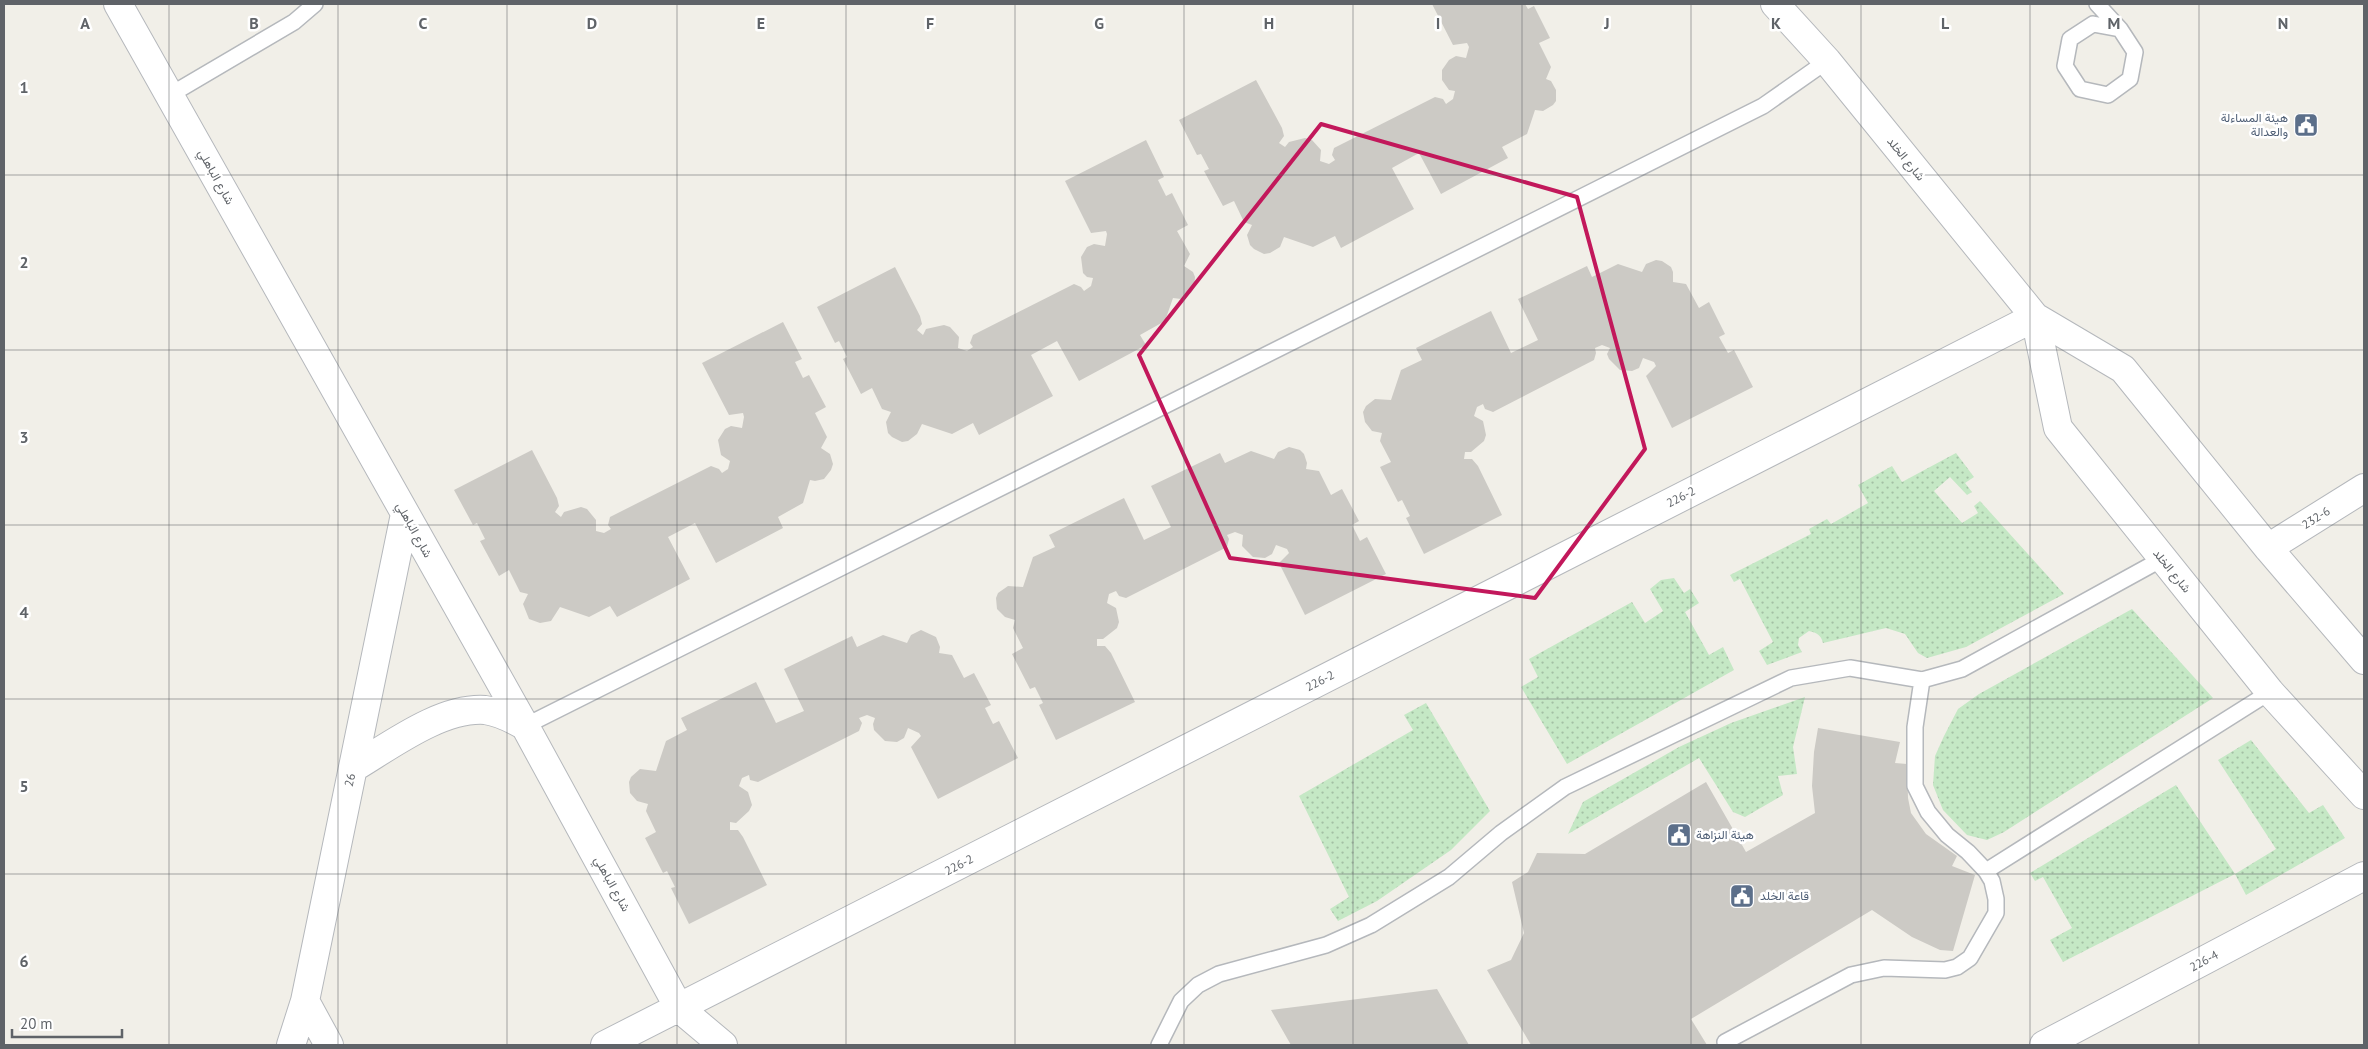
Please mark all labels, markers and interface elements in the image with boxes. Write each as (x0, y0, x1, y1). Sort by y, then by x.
text: A (80, 13, 90, 33)
text: B (249, 13, 259, 33)
text: C (419, 13, 428, 33)
text: D (587, 13, 597, 33)
text: E (757, 13, 765, 33)
text: F (926, 13, 934, 33)
text: G (1094, 13, 1104, 33)
text: H (1264, 13, 1274, 33)
text: I (1436, 13, 1440, 33)
text: J (1603, 13, 1610, 33)
text: K (1771, 13, 1781, 33)
text: L (1941, 13, 1950, 33)
text: M (2108, 13, 2120, 33)
text: N (2278, 13, 2288, 33)
text: 1 (19, 77, 29, 97)
place label: هيئة المساءلة والعدالة (2221, 110, 2288, 140)
public building icon: هيئة المساءلة والعدالة (2293, 112, 2319, 138)
street label: شارع الخلد (1883, 134, 1929, 185)
street label: شارع الباهلي (193, 147, 238, 208)
text: 2 (19, 252, 29, 272)
text: 3 (19, 427, 29, 447)
street label: 226-2 (1664, 483, 1698, 510)
street label: شارع الباهلي (391, 500, 436, 561)
street label: 232-6 (2299, 503, 2333, 532)
street label: شارع الخلد (2149, 546, 2195, 597)
text: 4 (19, 602, 29, 622)
street label: 226-2 (1303, 667, 1337, 694)
street label: 26 (341, 772, 358, 788)
text: 5 (19, 776, 29, 796)
public building icon: هيئة النزاهة (1666, 822, 1692, 848)
place label: هيئة النزاهة (1696, 827, 1754, 843)
street label: 226-2 (942, 851, 976, 878)
street label: شارع الباهلي (589, 854, 634, 915)
public building icon: قاعة الخلد (1729, 883, 1755, 909)
place label: قاعة الخلد (1760, 888, 1809, 903)
street label: 226-4 (2187, 947, 2221, 974)
text: 6 (19, 951, 29, 971)
scale bar (12, 1006, 122, 1038)
text: 20 m (20, 1014, 53, 1033)

